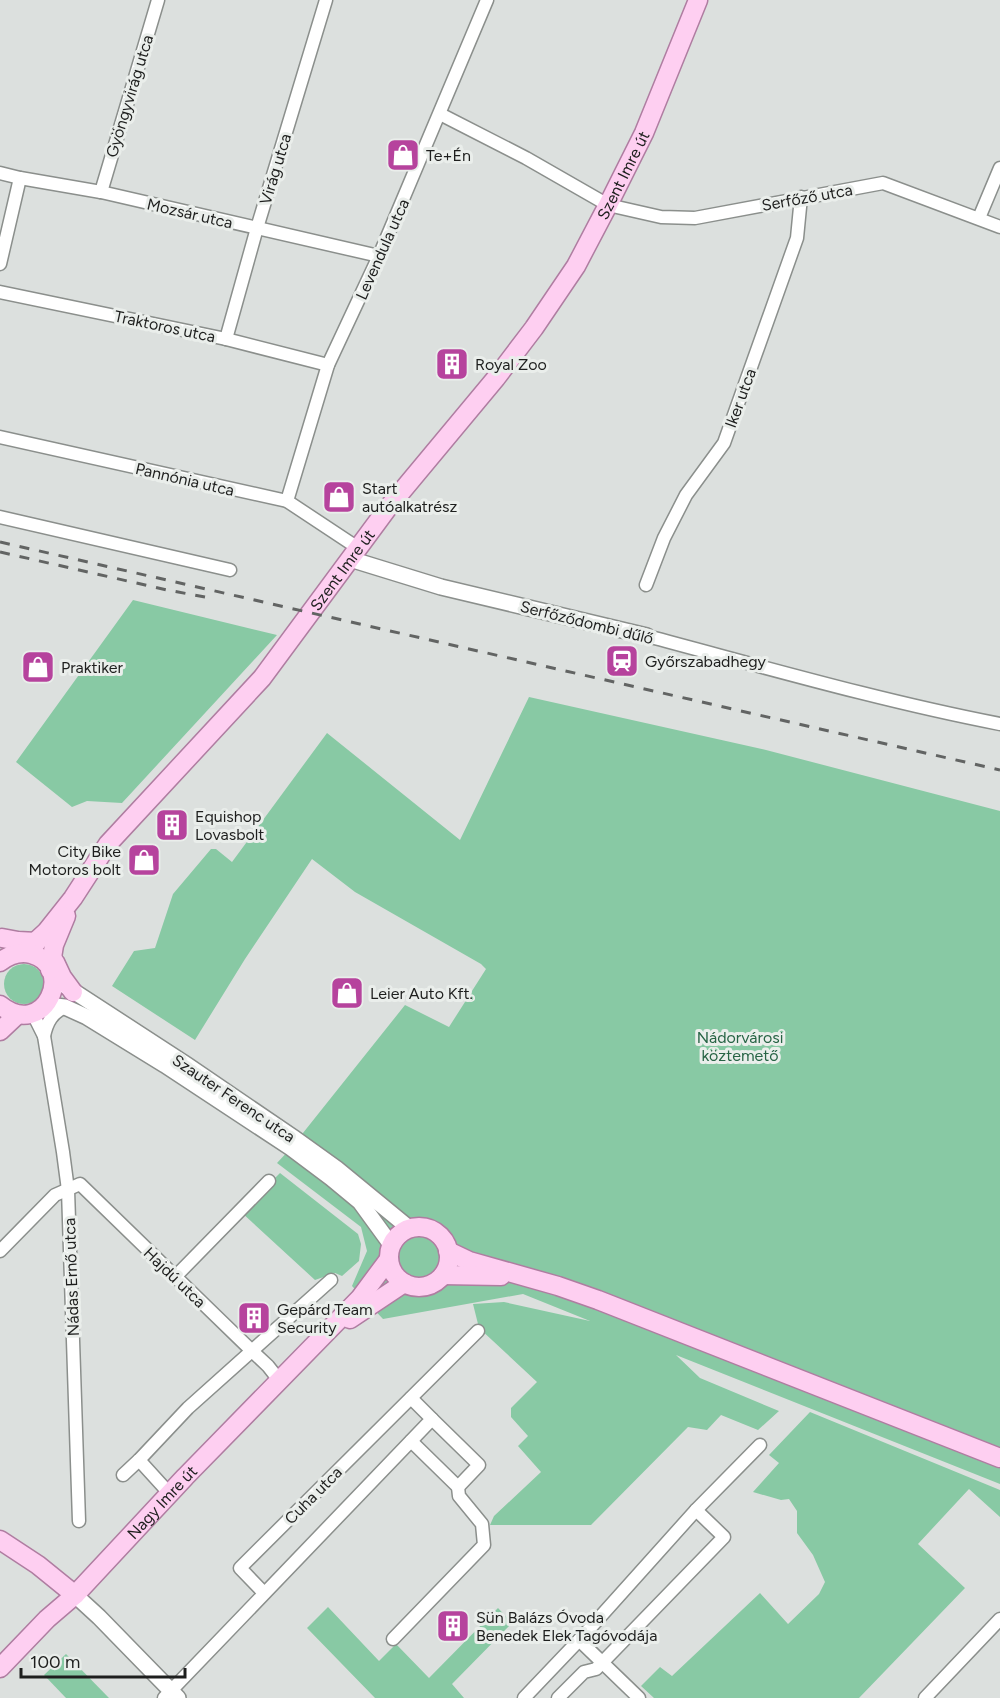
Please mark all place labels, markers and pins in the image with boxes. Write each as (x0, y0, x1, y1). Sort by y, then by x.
shop icon: Te+Én (385, 137, 421, 173)
place label: Te+Én (426, 146, 471, 165)
building icon: Royal Zoo (434, 346, 470, 382)
place label: Royal Zoo (475, 355, 547, 374)
shop icon: Start autóalkatrész (321, 479, 357, 515)
place label: Start autóalkatrész (362, 479, 457, 516)
station icon: Győrszabadhegy (604, 643, 640, 679)
shop icon: Praktiker (20, 649, 56, 685)
place label: Győrszabadhegy (645, 652, 767, 671)
place label: Praktiker (61, 658, 124, 677)
building icon: Equishop Lovasbolt (154, 807, 190, 843)
place label: Equishop Lovasbolt (195, 807, 264, 844)
place label: City Bike Motoros bolt (29, 842, 121, 879)
shop icon: City Bike Motoros bolt (126, 842, 162, 878)
shop icon: Leier Auto Kft. (329, 975, 365, 1011)
place label: Leier Auto Kft. (370, 984, 473, 1003)
building icon: Gepárd Team Security (236, 1300, 272, 1336)
place label: Gepárd Team Security (277, 1300, 373, 1337)
building icon: Sün Balázs Óvoda Benedek Elek Tagóvodája (435, 1608, 471, 1644)
place label: Sün Balázs Óvoda Benedek Elek Tagóvodája (476, 1608, 657, 1645)

